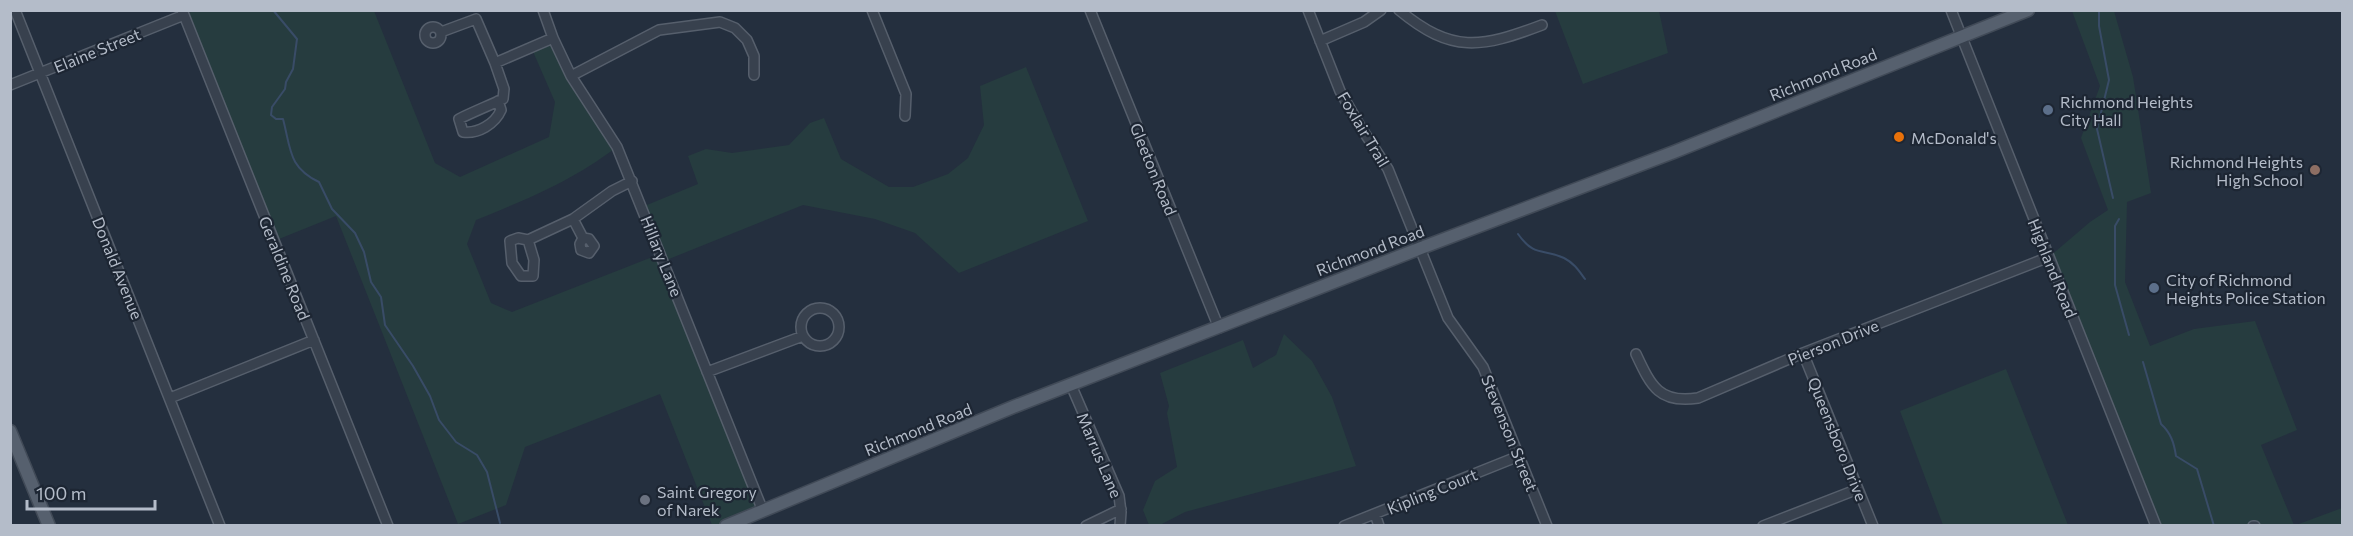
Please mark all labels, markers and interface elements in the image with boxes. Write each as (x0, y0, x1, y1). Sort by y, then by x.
street label: Elaine Street (51, 24, 144, 76)
street label: Richmond Road (1766, 44, 1880, 104)
street label: Foxlair Trail (1334, 88, 1394, 170)
place label: Richmond Heights City Hall (2060, 92, 2193, 129)
marker: Richmond Heights City Hall (2041, 103, 2055, 117)
street label: Gleeton Road (1127, 120, 1181, 218)
place label: McDonald's (1911, 128, 1997, 147)
marker: McDonald's (1892, 130, 1906, 144)
place label: Richmond Heights High School (2170, 152, 2303, 189)
marker: Richmond Heights High School (2308, 163, 2322, 177)
street label: Geraldine Road (256, 213, 314, 323)
street label: Hillary Lane (637, 213, 687, 299)
street label: Donald Avenue (89, 214, 147, 322)
street label: Highland Road (2024, 216, 2082, 320)
street label: Richmond Road (1313, 221, 1427, 279)
place label: City of Richmond Heights Police Station (2166, 270, 2326, 307)
marker: City of Richmond Heights Police Station (2147, 281, 2161, 295)
street label: Pierson Drive (1785, 315, 1881, 369)
street label: Stevenson Street (1478, 372, 1542, 494)
street label: Queensboro Drive (1805, 374, 1871, 504)
street label: Richmond Road (861, 399, 975, 459)
street label: Marrus Lane (1074, 410, 1126, 500)
street label: Kipling Court (1384, 464, 1480, 518)
scale bar (27, 473, 154, 511)
text: 100 m (36, 482, 86, 504)
place label: Saint Gregory of Narek (657, 482, 757, 519)
marker: Saint Gregory of Narek (638, 493, 652, 507)

